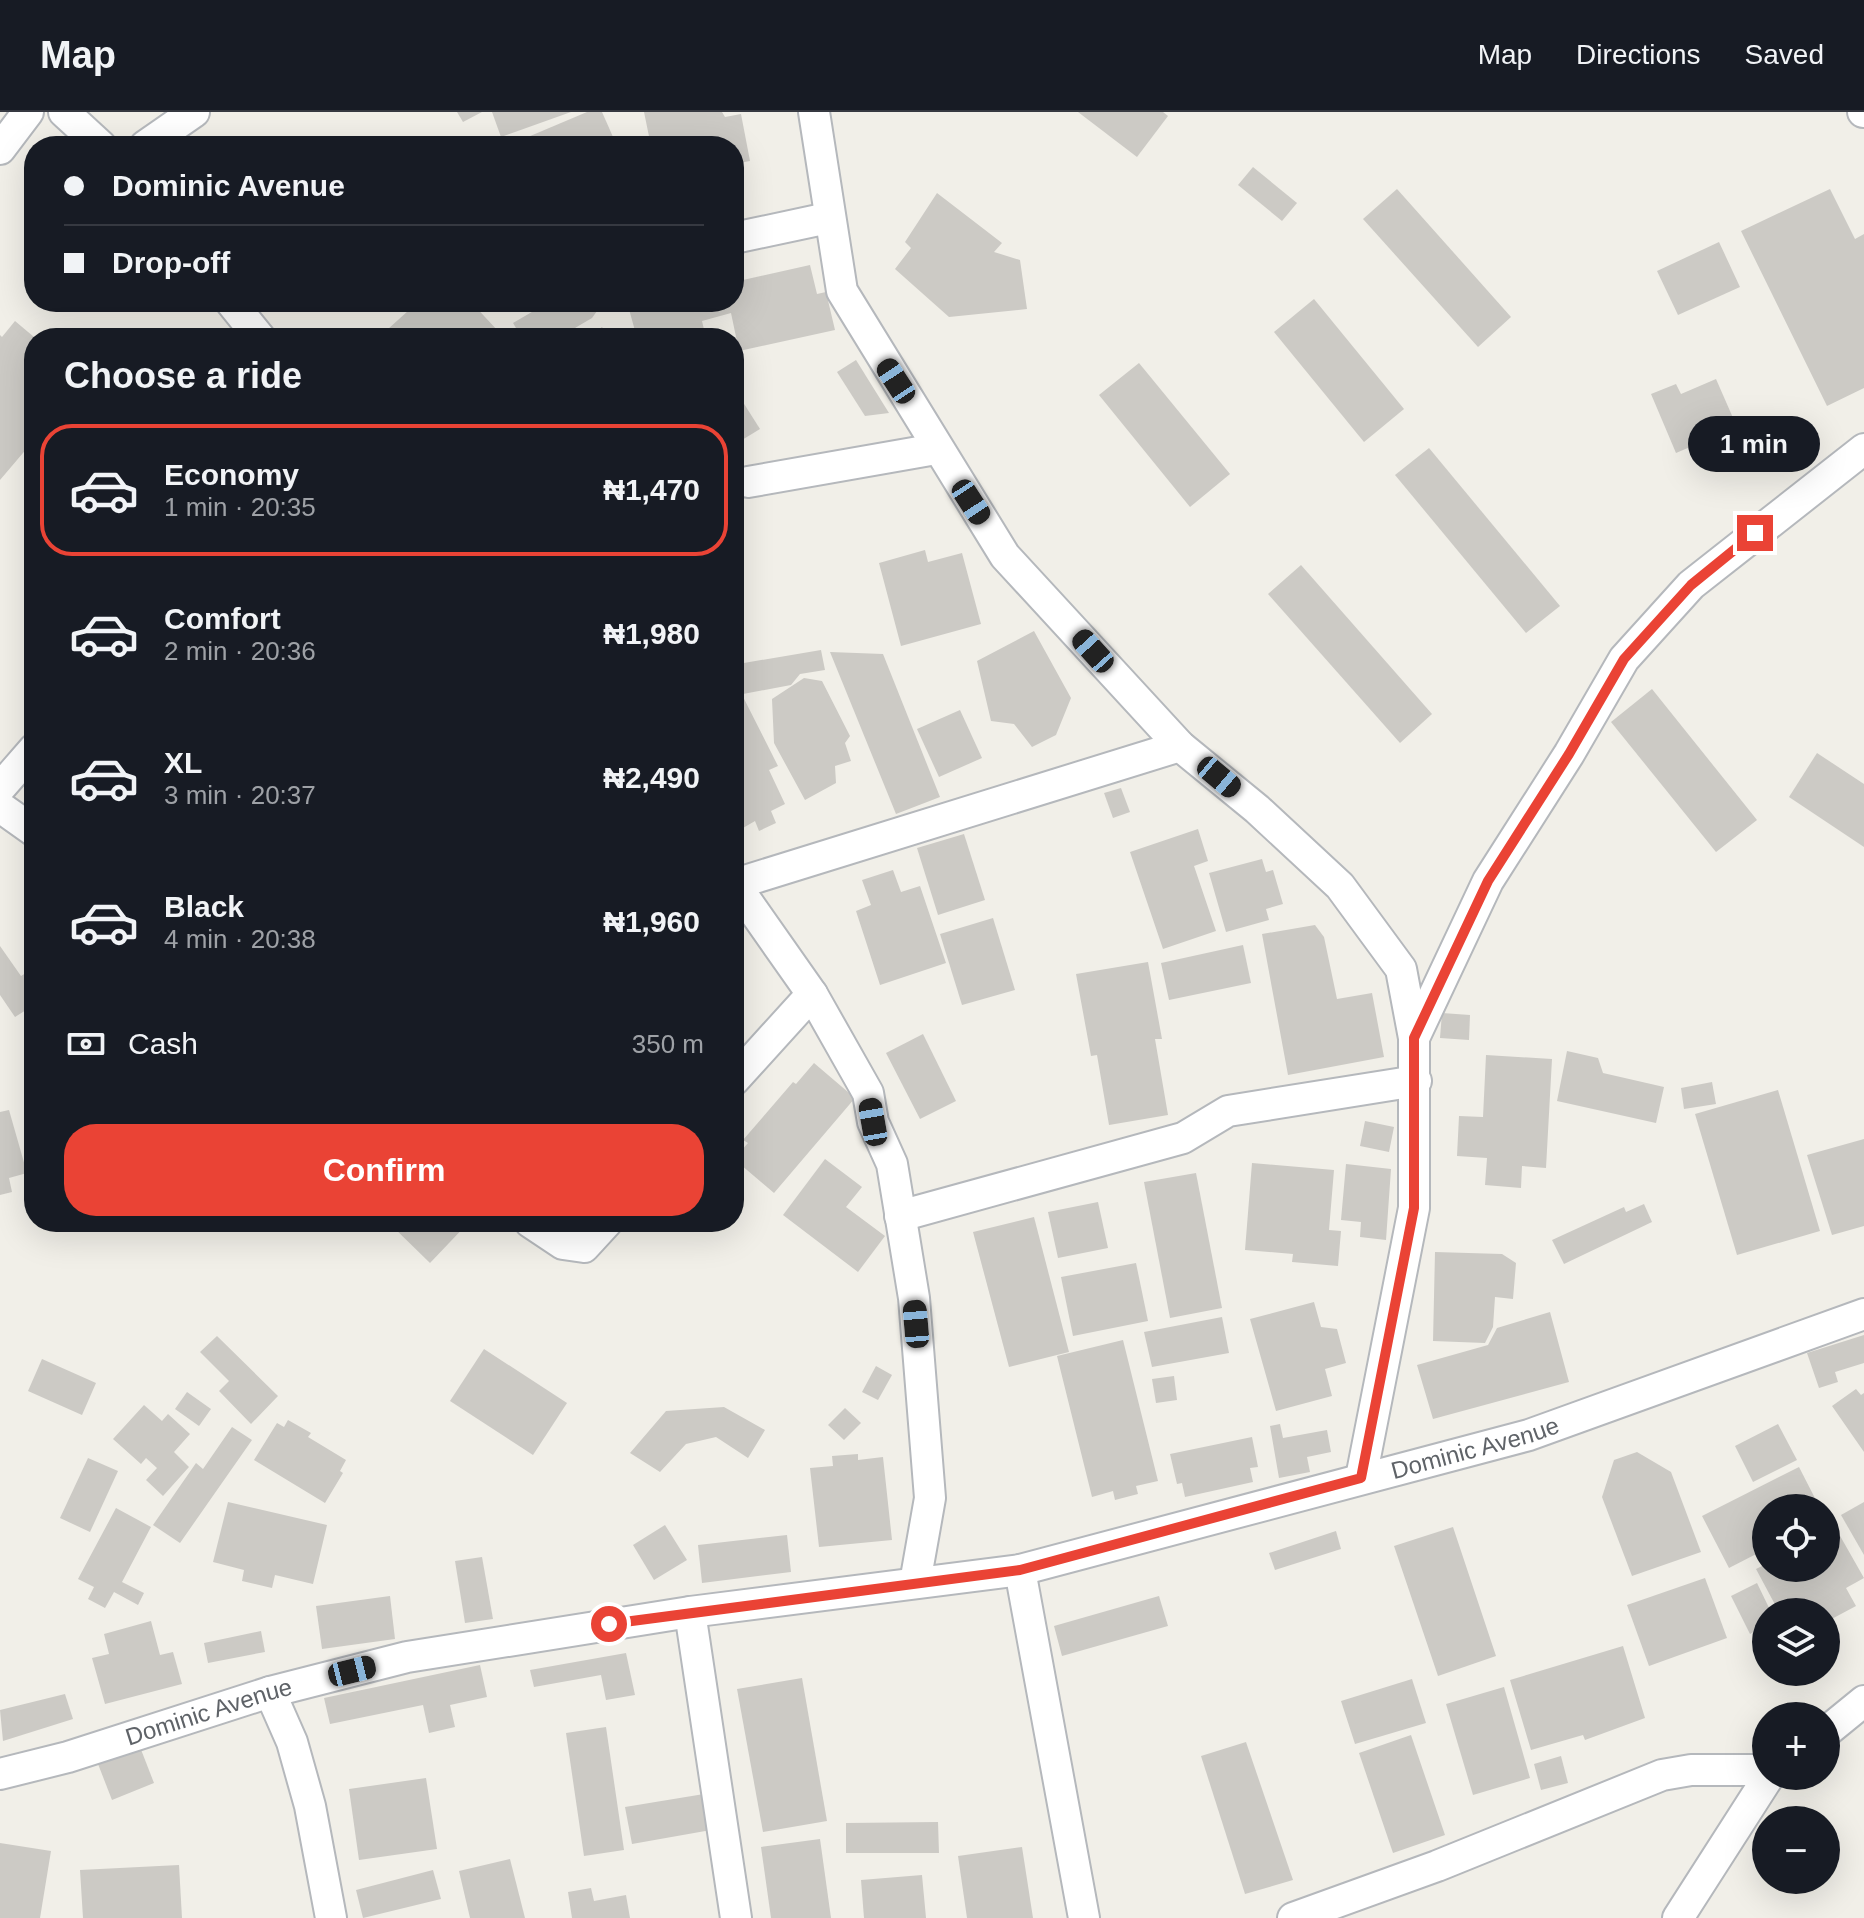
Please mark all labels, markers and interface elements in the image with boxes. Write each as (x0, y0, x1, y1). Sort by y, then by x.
text: Map (40, 34, 116, 76)
text: Map (1478, 39, 1532, 70)
text: Directions (1576, 39, 1701, 70)
text: Saved (1745, 39, 1824, 70)
text: Dominic Avenue (112, 169, 345, 202)
text: Drop-off (112, 246, 230, 279)
car (873, 354, 919, 408)
text: Choose a ride (64, 355, 302, 396)
callout: 1 min (1689, 417, 1821, 473)
text: 1 min (1720, 429, 1788, 459)
icon: car (68, 454, 140, 526)
text: Economy (164, 458, 299, 491)
text: ₦1,470 (603, 473, 700, 506)
car (948, 475, 994, 529)
text: 1 min · 20:35 (164, 492, 316, 522)
route end (1737, 515, 1773, 551)
icon: car (68, 598, 140, 670)
text: Comfort (164, 602, 281, 635)
text: ₦1,980 (603, 617, 700, 650)
car (1068, 625, 1118, 677)
text: 2 min · 20:36 (164, 636, 316, 666)
icon: car (68, 742, 140, 814)
text: XL (164, 746, 202, 779)
car (1193, 752, 1245, 802)
text: ₦2,490 (603, 761, 700, 794)
text: 3 min · 20:37 (164, 780, 316, 810)
icon: car (68, 886, 140, 958)
text: Black (164, 890, 244, 923)
text: ₦1,960 (603, 905, 700, 938)
text: 4 min · 20:38 (164, 924, 316, 954)
icon: cash (64, 1022, 108, 1066)
text: Cash (128, 1027, 198, 1060)
text: 350 m (632, 1029, 704, 1059)
car (857, 1096, 889, 1148)
button: Confirm (64, 1124, 704, 1216)
car (902, 1299, 930, 1349)
street label: Dominic Avenue (1388, 1411, 1563, 1484)
map controls (1752, 1494, 1840, 1894)
button: locate (1752, 1494, 1840, 1582)
button: layers (1752, 1598, 1840, 1686)
route start (591, 1606, 627, 1642)
car (326, 1654, 378, 1688)
street label: Dominic Avenue (122, 1673, 295, 1751)
button: + (1752, 1702, 1840, 1790)
button: − (1752, 1806, 1840, 1894)

